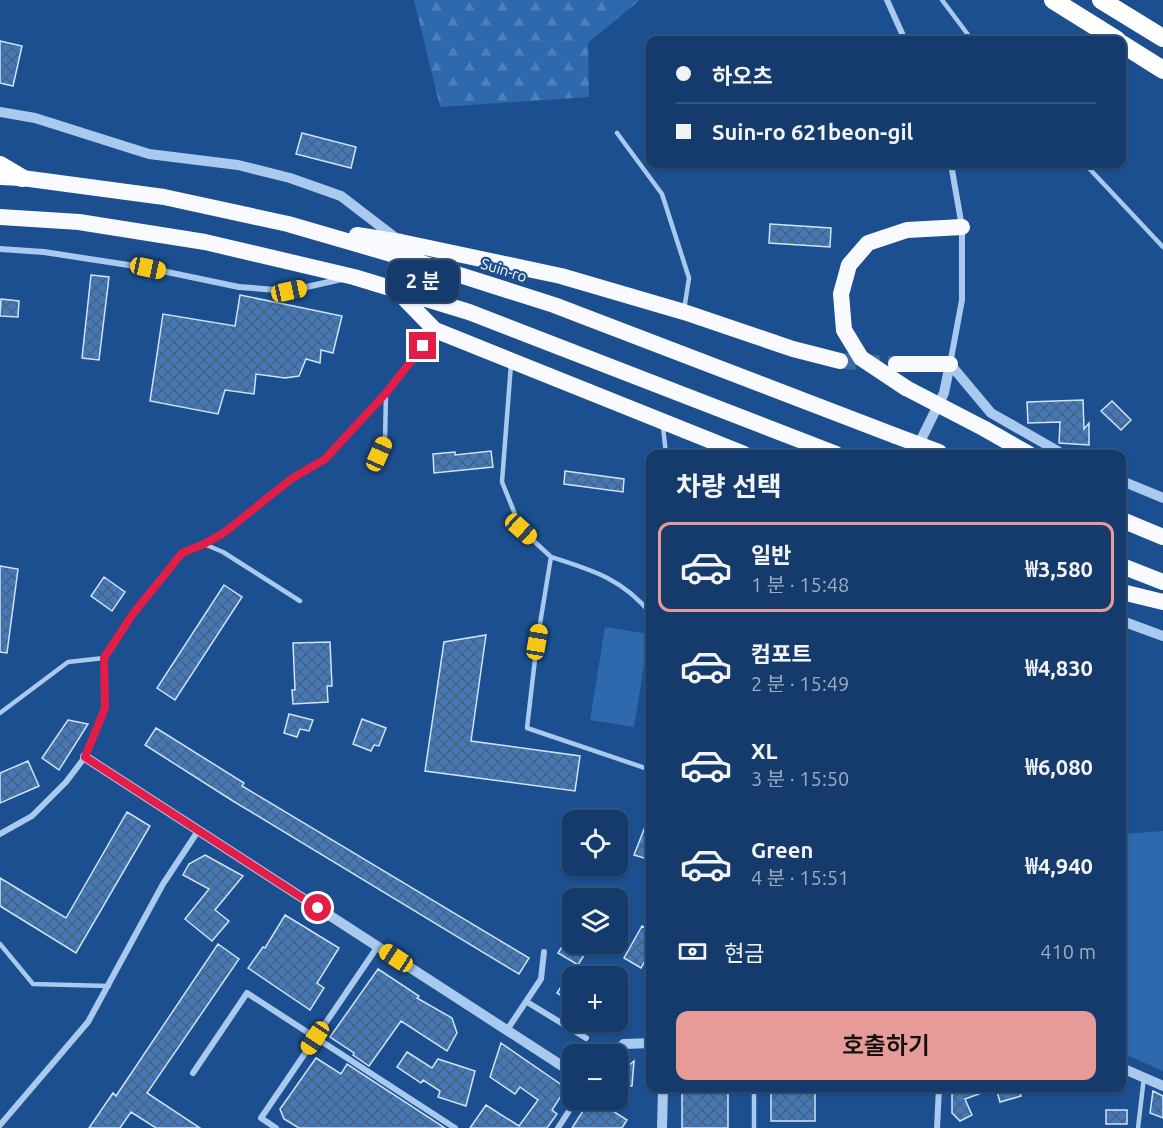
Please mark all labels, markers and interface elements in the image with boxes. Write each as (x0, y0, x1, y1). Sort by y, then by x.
text: 하오츠 (712, 63, 773, 88)
text: Suin-ro 621beon-gil (712, 119, 913, 144)
car (129, 255, 167, 281)
street label: Suin-ro (479, 255, 529, 285)
callout: 2 분 (387, 259, 459, 301)
text: 2 분 (406, 269, 440, 292)
car (270, 278, 308, 304)
route end (409, 332, 436, 359)
car (363, 434, 395, 474)
text: 차량 선택 (676, 471, 782, 501)
car (502, 510, 540, 548)
icon: car (679, 540, 733, 594)
text: 일반 (751, 542, 791, 567)
text: ₩3,580 (1025, 556, 1093, 581)
text: 1 분 · 15:48 (751, 573, 849, 596)
car (525, 623, 549, 661)
icon: car (679, 639, 733, 693)
text: 컴포트 (751, 641, 812, 666)
text: ₩4,830 (1025, 655, 1093, 680)
text: 2 분 · 15:49 (751, 672, 849, 695)
icon: car (679, 738, 733, 792)
text: XL (751, 738, 778, 763)
text: ₩6,080 (1025, 754, 1093, 779)
text: 3 분 · 15:50 (751, 767, 849, 790)
map controls (562, 810, 628, 1110)
button: locate (562, 810, 628, 876)
icon: car (679, 837, 733, 891)
text: Green (751, 837, 813, 862)
text: ₩4,940 (1025, 853, 1093, 878)
text: 4 분 · 15:51 (751, 866, 849, 889)
button: layers (562, 888, 628, 954)
route start (304, 894, 331, 921)
icon: cash (676, 935, 709, 968)
text: 현금 (724, 940, 764, 965)
text: 410 m (1040, 940, 1096, 963)
car (376, 941, 416, 975)
button: + (562, 966, 628, 1032)
button: 호출하기 (676, 1011, 1096, 1080)
car (297, 1018, 333, 1058)
button: − (562, 1044, 628, 1110)

